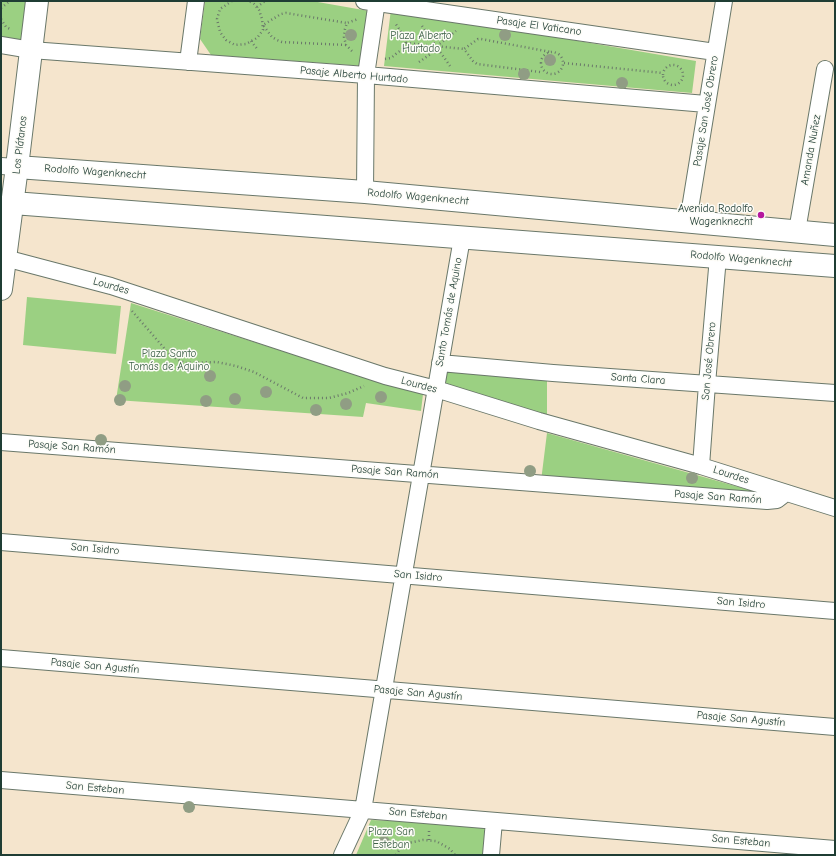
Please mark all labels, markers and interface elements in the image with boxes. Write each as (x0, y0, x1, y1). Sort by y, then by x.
street label: Pasaje El Vaticano (496, 14, 582, 38)
park label: Plaza Alberto Hurtado (390, 29, 452, 55)
street label: Pasaje San José Obrero (691, 55, 721, 167)
street label: Pasaje Alberto Hurtado (299, 64, 409, 86)
street label: Amanda Nuñez (798, 114, 824, 186)
street label: Los Plátanos (10, 115, 30, 175)
street label: Rodolfo Wagenknecht (44, 162, 146, 182)
street label: Rodolfo Wagenknecht (367, 186, 469, 208)
place label: Avenida Rodolfo Wagenknecht (678, 202, 753, 228)
marker: Avenida Rodolfo Wagenknecht (756, 210, 766, 220)
street label: Rodolfo Wagenknecht (690, 248, 792, 270)
street label: Santo Tomás de Aquino (433, 256, 465, 368)
street label: Lourdes (92, 275, 130, 297)
street label: San José Obrero (699, 321, 719, 401)
park label: Plaza Santo Tomás de Aquino (129, 347, 209, 373)
street label: Santa Clara (610, 371, 666, 387)
street label: Lourdes (400, 374, 438, 396)
street label: Pasaje San Ramón (28, 437, 116, 457)
street label: Pasaje San Ramón (351, 462, 439, 482)
street label: Lourdes (712, 463, 750, 487)
street label: Pasaje San Ramón (674, 487, 762, 507)
street label: San Isidro (70, 540, 120, 558)
street label: San Isidro (393, 567, 443, 585)
street label: San Isidro (716, 594, 766, 612)
street label: Pasaje San Agustín (50, 656, 140, 676)
street label: Pasaje San Agustín (373, 683, 463, 703)
street label: Pasaje San Agustín (696, 709, 786, 729)
street label: San Esteban (65, 779, 125, 797)
street label: San Esteban (388, 805, 448, 823)
park label: Plaza San Esteban (368, 825, 414, 851)
street label: San Esteban (711, 832, 771, 850)

